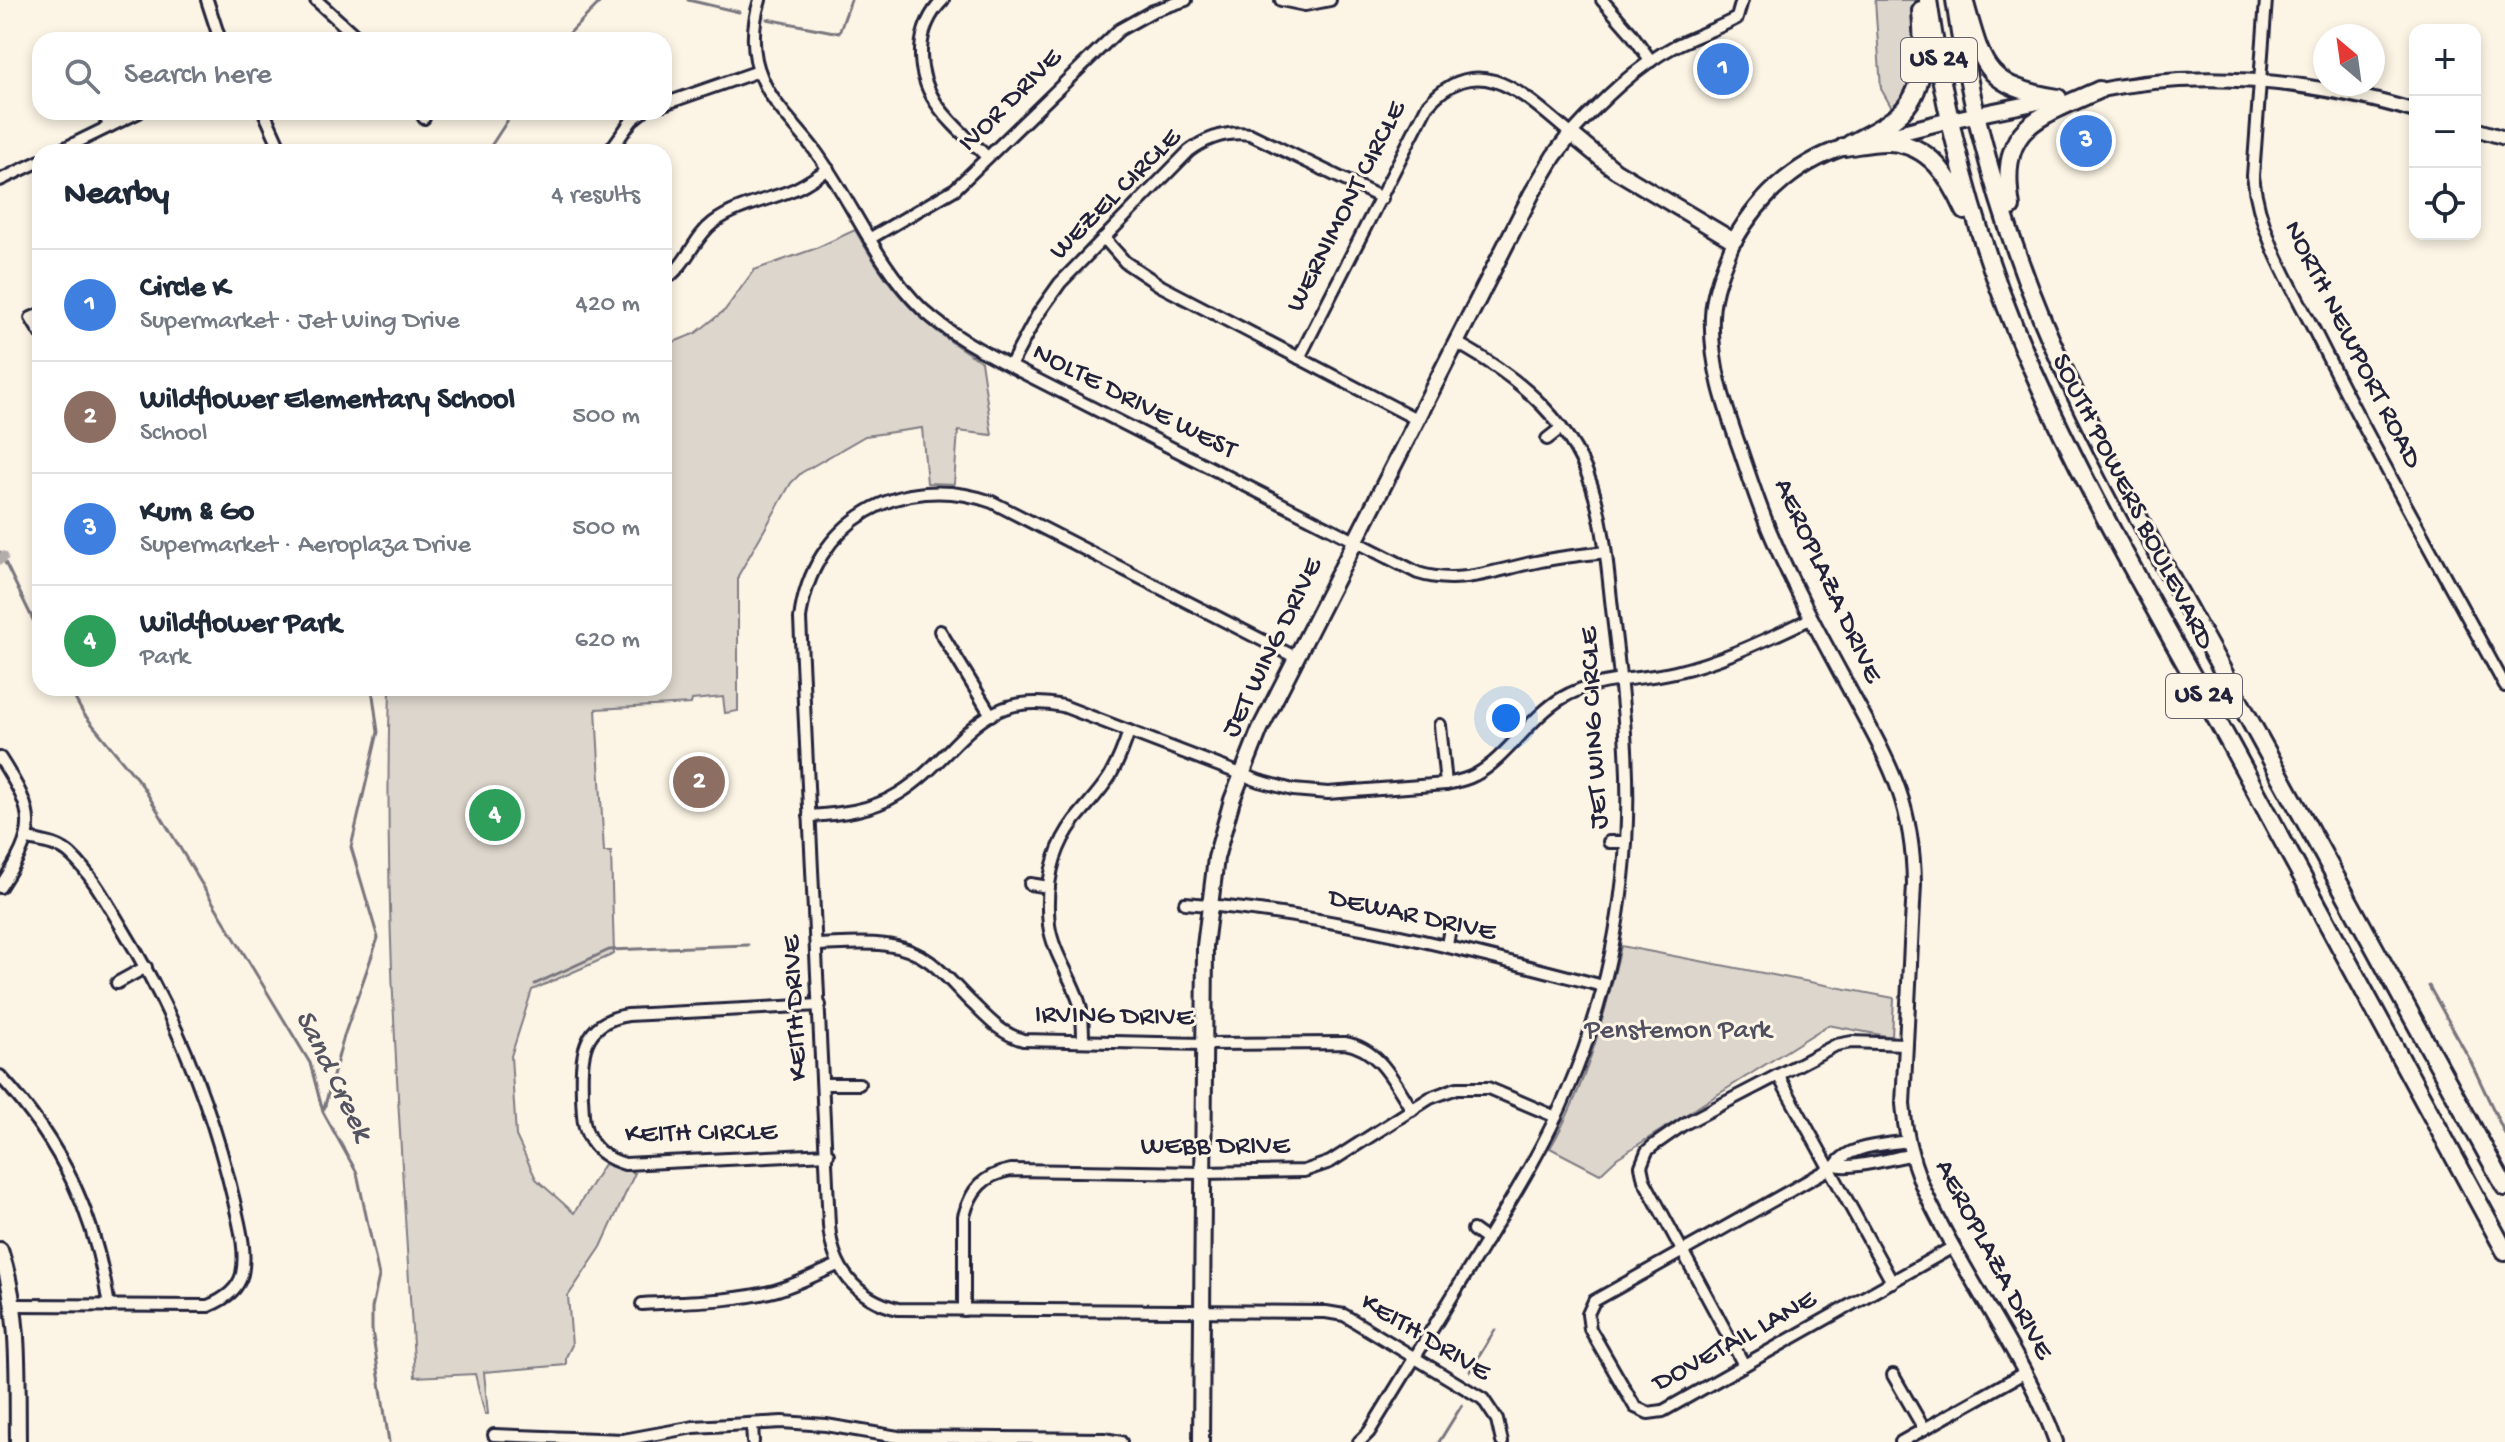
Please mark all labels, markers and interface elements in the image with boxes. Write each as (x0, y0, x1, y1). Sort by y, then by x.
north arrow (2313, 24, 2385, 96)
map controls (2409, 24, 2481, 240)
button: + (2409, 24, 2481, 96)
search box (32, 32, 672, 120)
road number: US 24 (1901, 38, 1977, 82)
pin: 1 (1697, 39, 1749, 99)
street label: IVOR DRIVE (952, 41, 1071, 160)
icon: search (60, 54, 104, 98)
text: Search here (124, 59, 272, 94)
street label: WERNIMONT CIRCLE (1280, 95, 1415, 318)
button: − (2409, 96, 2481, 168)
pin: 3 (2060, 111, 2112, 171)
street label: WEZEL CIRCLE (1043, 121, 1190, 268)
button: locate (2409, 168, 2481, 240)
text: Nearby (64, 176, 169, 216)
text: 4 results (551, 181, 640, 212)
street label: NORTH NEWPORT ROAD (2275, 216, 2429, 475)
text: Circle K (140, 272, 229, 307)
text: 1 (85, 290, 95, 321)
text: 420 m (576, 290, 640, 321)
text: Supermarket · Jet Wing Drive (140, 307, 460, 338)
street label: NOLTE DRIVE WEST (1026, 336, 1243, 468)
street label: SOUTH POWERS BOULEVARD (2043, 349, 2221, 656)
text: Wildflower Elementary School (140, 384, 515, 419)
text: 2 (84, 402, 96, 433)
text: 500 m (572, 402, 640, 433)
text: School (140, 419, 208, 450)
street label: AEROPLAZA DRIVE (1765, 474, 1889, 690)
text: Kum & Go (140, 496, 254, 531)
text: 3 (83, 514, 97, 545)
text: 500 m (572, 514, 640, 545)
text: Supermarket · Aeroplaza Drive (140, 531, 471, 562)
street label: JET WING DRIVE (1215, 552, 1331, 743)
text: Wildflower Park (140, 608, 341, 643)
street label: JET WING CIRCLE (1573, 625, 1617, 830)
text: 4 (84, 626, 96, 657)
text: 620 m (575, 626, 640, 657)
text: Park (140, 643, 190, 674)
road number: US 24 (2166, 674, 2242, 718)
your location (1486, 698, 1526, 738)
pin: 2 (673, 752, 725, 812)
pin: 4 (469, 785, 521, 845)
street label: DEWAR DRIVE (1323, 882, 1500, 950)
street label: KEITH DRIVE (776, 933, 816, 1082)
street label: IRVING DRIVE (1034, 999, 1195, 1035)
water label: Sand Creek (285, 1005, 380, 1149)
park label: Penstemon Park (1583, 1015, 1774, 1048)
street label: KEITH CIRCLE (625, 1116, 779, 1152)
street label: WEBB DRIVE (1140, 1131, 1291, 1164)
street label: AEROPLAZA DRIVE (1926, 1154, 2060, 1367)
street label: DOVETAIL LANE (1646, 1283, 1824, 1401)
street label: KEITH DRIVE (1354, 1286, 1497, 1390)

